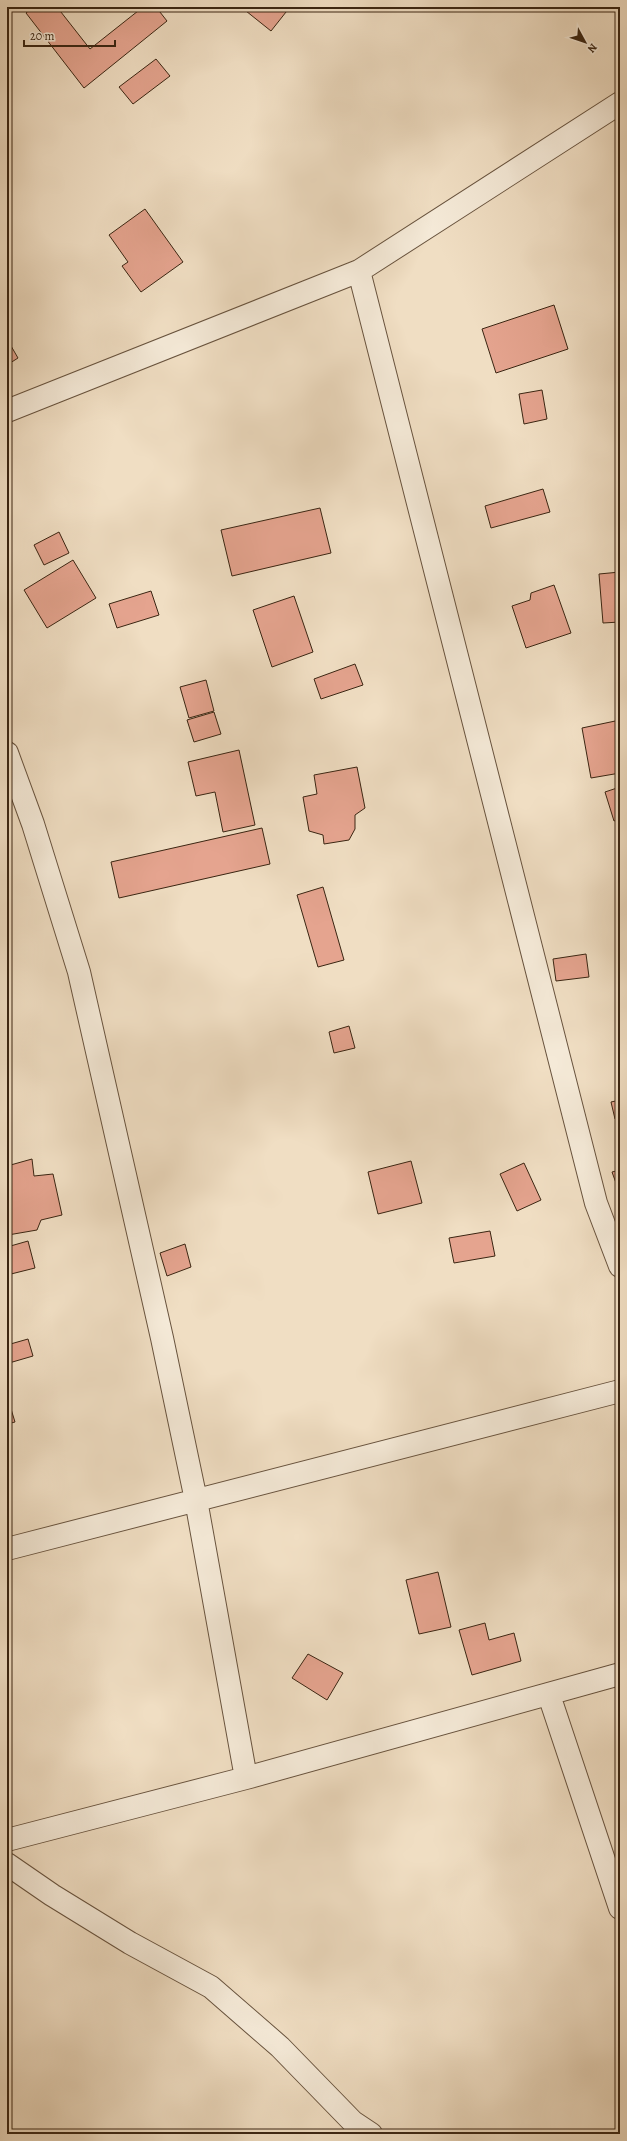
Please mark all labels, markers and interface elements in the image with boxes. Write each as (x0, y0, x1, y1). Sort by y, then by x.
scale bar (24, 22, 115, 48)
north arrow (565, 22, 605, 62)
text: 20 m (30, 28, 54, 44)
text: N (584, 40, 601, 56)

